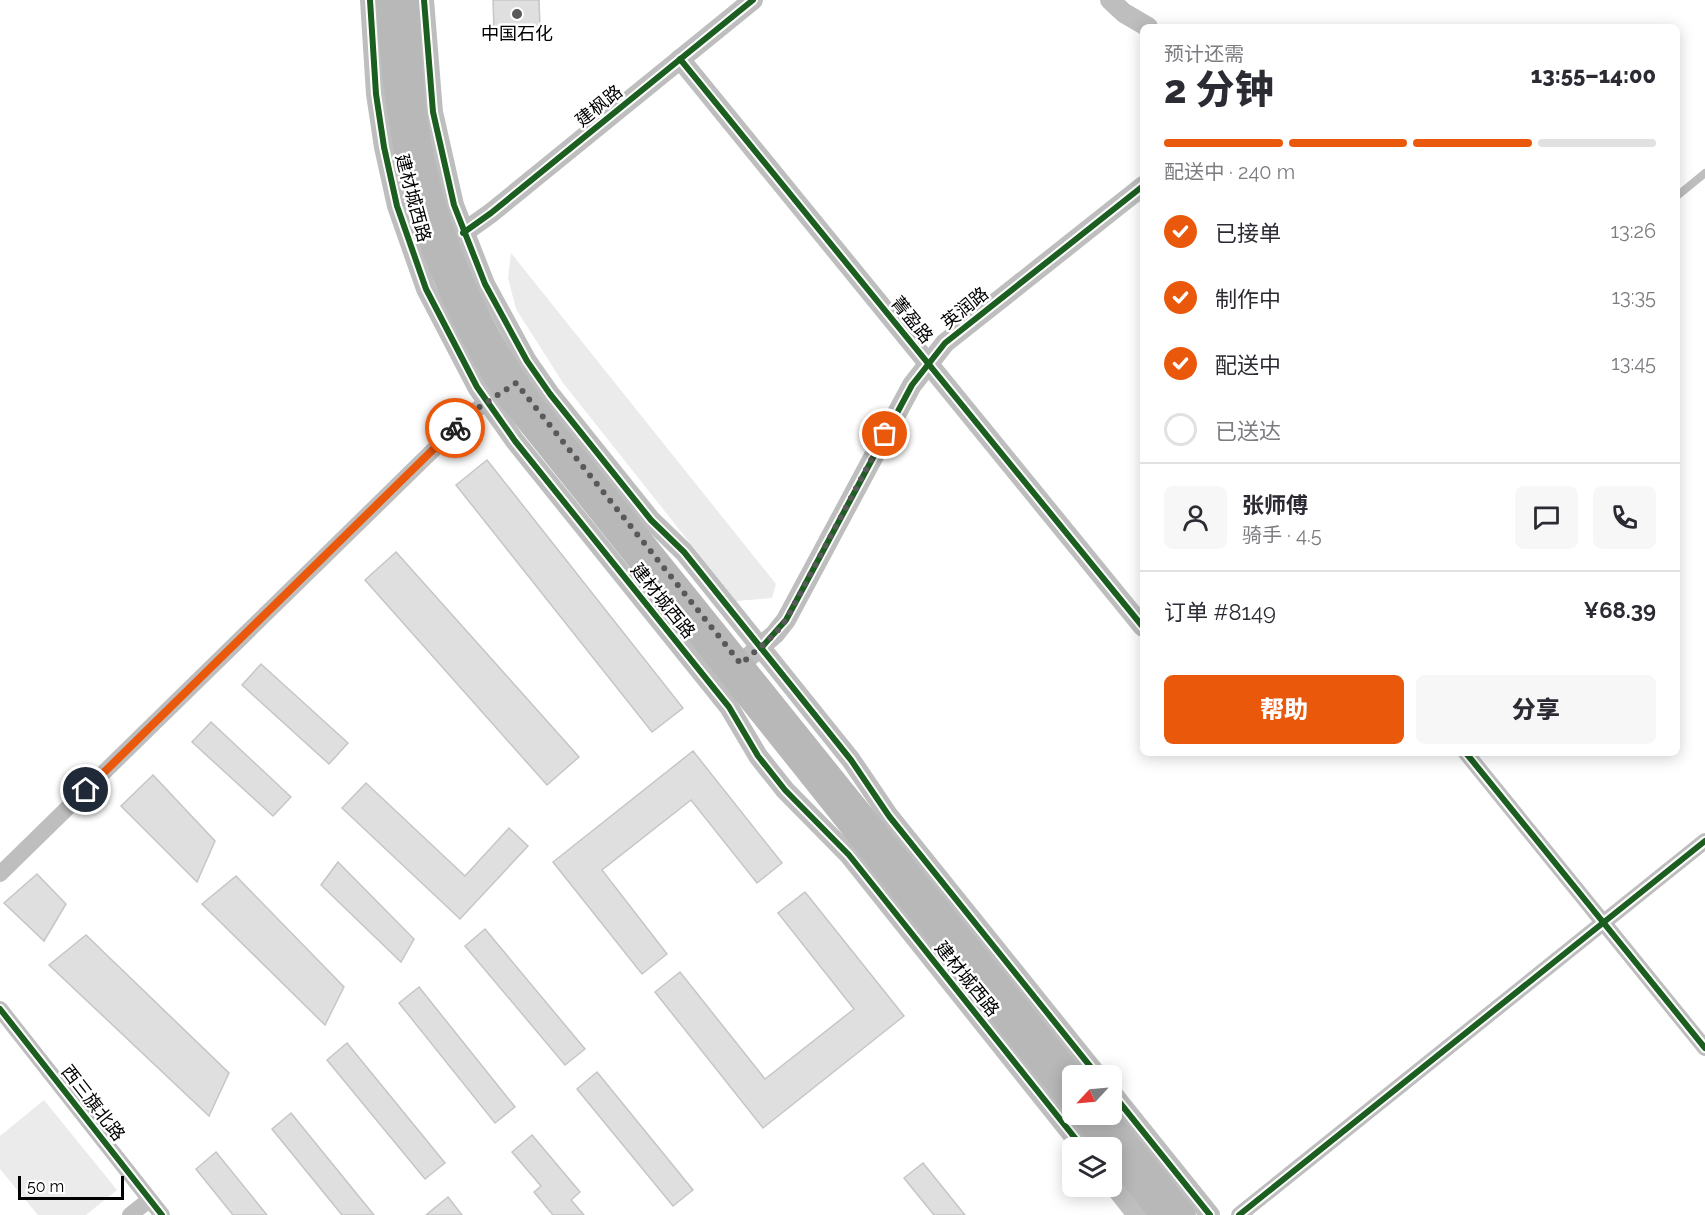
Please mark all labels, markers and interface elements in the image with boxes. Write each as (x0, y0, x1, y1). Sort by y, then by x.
marker: 中国石化 (510, 7, 524, 21)
place label: 中国石化 (481, 23, 553, 44)
text: 预计还需 (1164, 42, 1244, 66)
text: 13:55–14:00 (1531, 62, 1656, 88)
text: 2 分钟 (1164, 66, 1274, 112)
street label: 建枫路 (571, 80, 626, 131)
street label: 建材城西路 (392, 152, 435, 244)
text: 配送中 · 240 m (1164, 160, 1295, 184)
icon: check (1164, 215, 1197, 248)
text: 13:26 (1611, 219, 1656, 243)
text: 已接单 (1215, 220, 1281, 246)
icon: check (1164, 281, 1197, 314)
street label: 英润路 (937, 282, 992, 333)
text: 13:35 (1611, 285, 1656, 309)
text: 制作中 (1215, 286, 1281, 312)
street label: 菁盈路 (887, 292, 938, 347)
icon: check (1164, 347, 1197, 380)
text: 13:45 (1611, 351, 1656, 375)
text: 配送中 (1215, 352, 1281, 378)
courier (425, 398, 485, 458)
pin (859, 408, 910, 459)
icon: bike (439, 412, 472, 445)
icon: bag (868, 417, 901, 450)
text: 已送达 (1215, 418, 1281, 444)
button: person (1164, 486, 1227, 549)
button: chat (1515, 486, 1578, 549)
button: phone (1593, 486, 1656, 549)
text: 张师傅 (1242, 492, 1308, 518)
text: 骑手 · 4.5 (1242, 523, 1322, 547)
street label: 建材城西路 (627, 559, 700, 642)
text: ¥68.39 (1584, 597, 1656, 623)
text: 订单 #8149 (1164, 599, 1276, 625)
button: 帮助 (1164, 675, 1404, 744)
button: 分享 (1416, 675, 1656, 744)
pin (60, 764, 111, 815)
icon: home (69, 773, 102, 806)
street label: 建材城西路 (931, 937, 1004, 1020)
street label: 西三旗北路 (57, 1061, 129, 1145)
north arrow (1062, 1065, 1122, 1125)
map controls (1062, 1065, 1122, 1197)
button: layers (1062, 1137, 1122, 1197)
scale bar (18, 1173, 124, 1200)
text: 50 m (27, 1177, 64, 1196)

